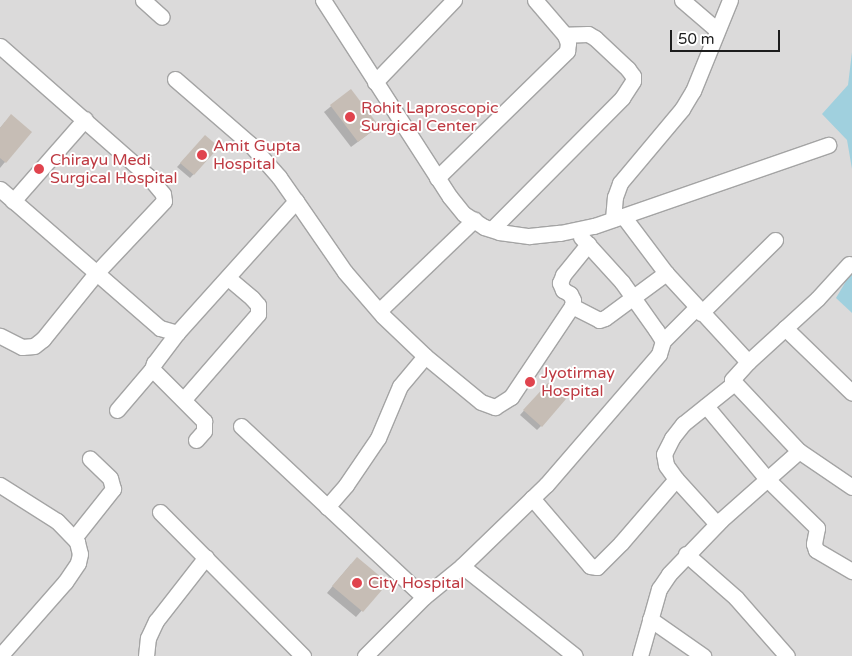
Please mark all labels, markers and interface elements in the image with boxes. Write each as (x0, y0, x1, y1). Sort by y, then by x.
scale bar (672, 20, 782, 52)
text: 50 m (678, 30, 715, 48)
place label: Rohit Laproscopic Surgical Center (361, 98, 499, 136)
marker: Rohit Laproscopic Surgical Center (343, 110, 357, 124)
place label: Amit Gupta Hospital (213, 136, 301, 174)
marker: Amit Gupta Hospital (195, 148, 209, 162)
place label: Chirayu Medi Surgical Hospital (50, 150, 178, 188)
marker: Chirayu Medi Surgical Hospital (32, 162, 46, 176)
place label: Jyotirmay Hospital (541, 363, 615, 401)
marker: Jyotirmay Hospital (523, 375, 537, 389)
place label: City Hospital (368, 573, 464, 593)
marker: City Hospital (350, 576, 364, 590)

